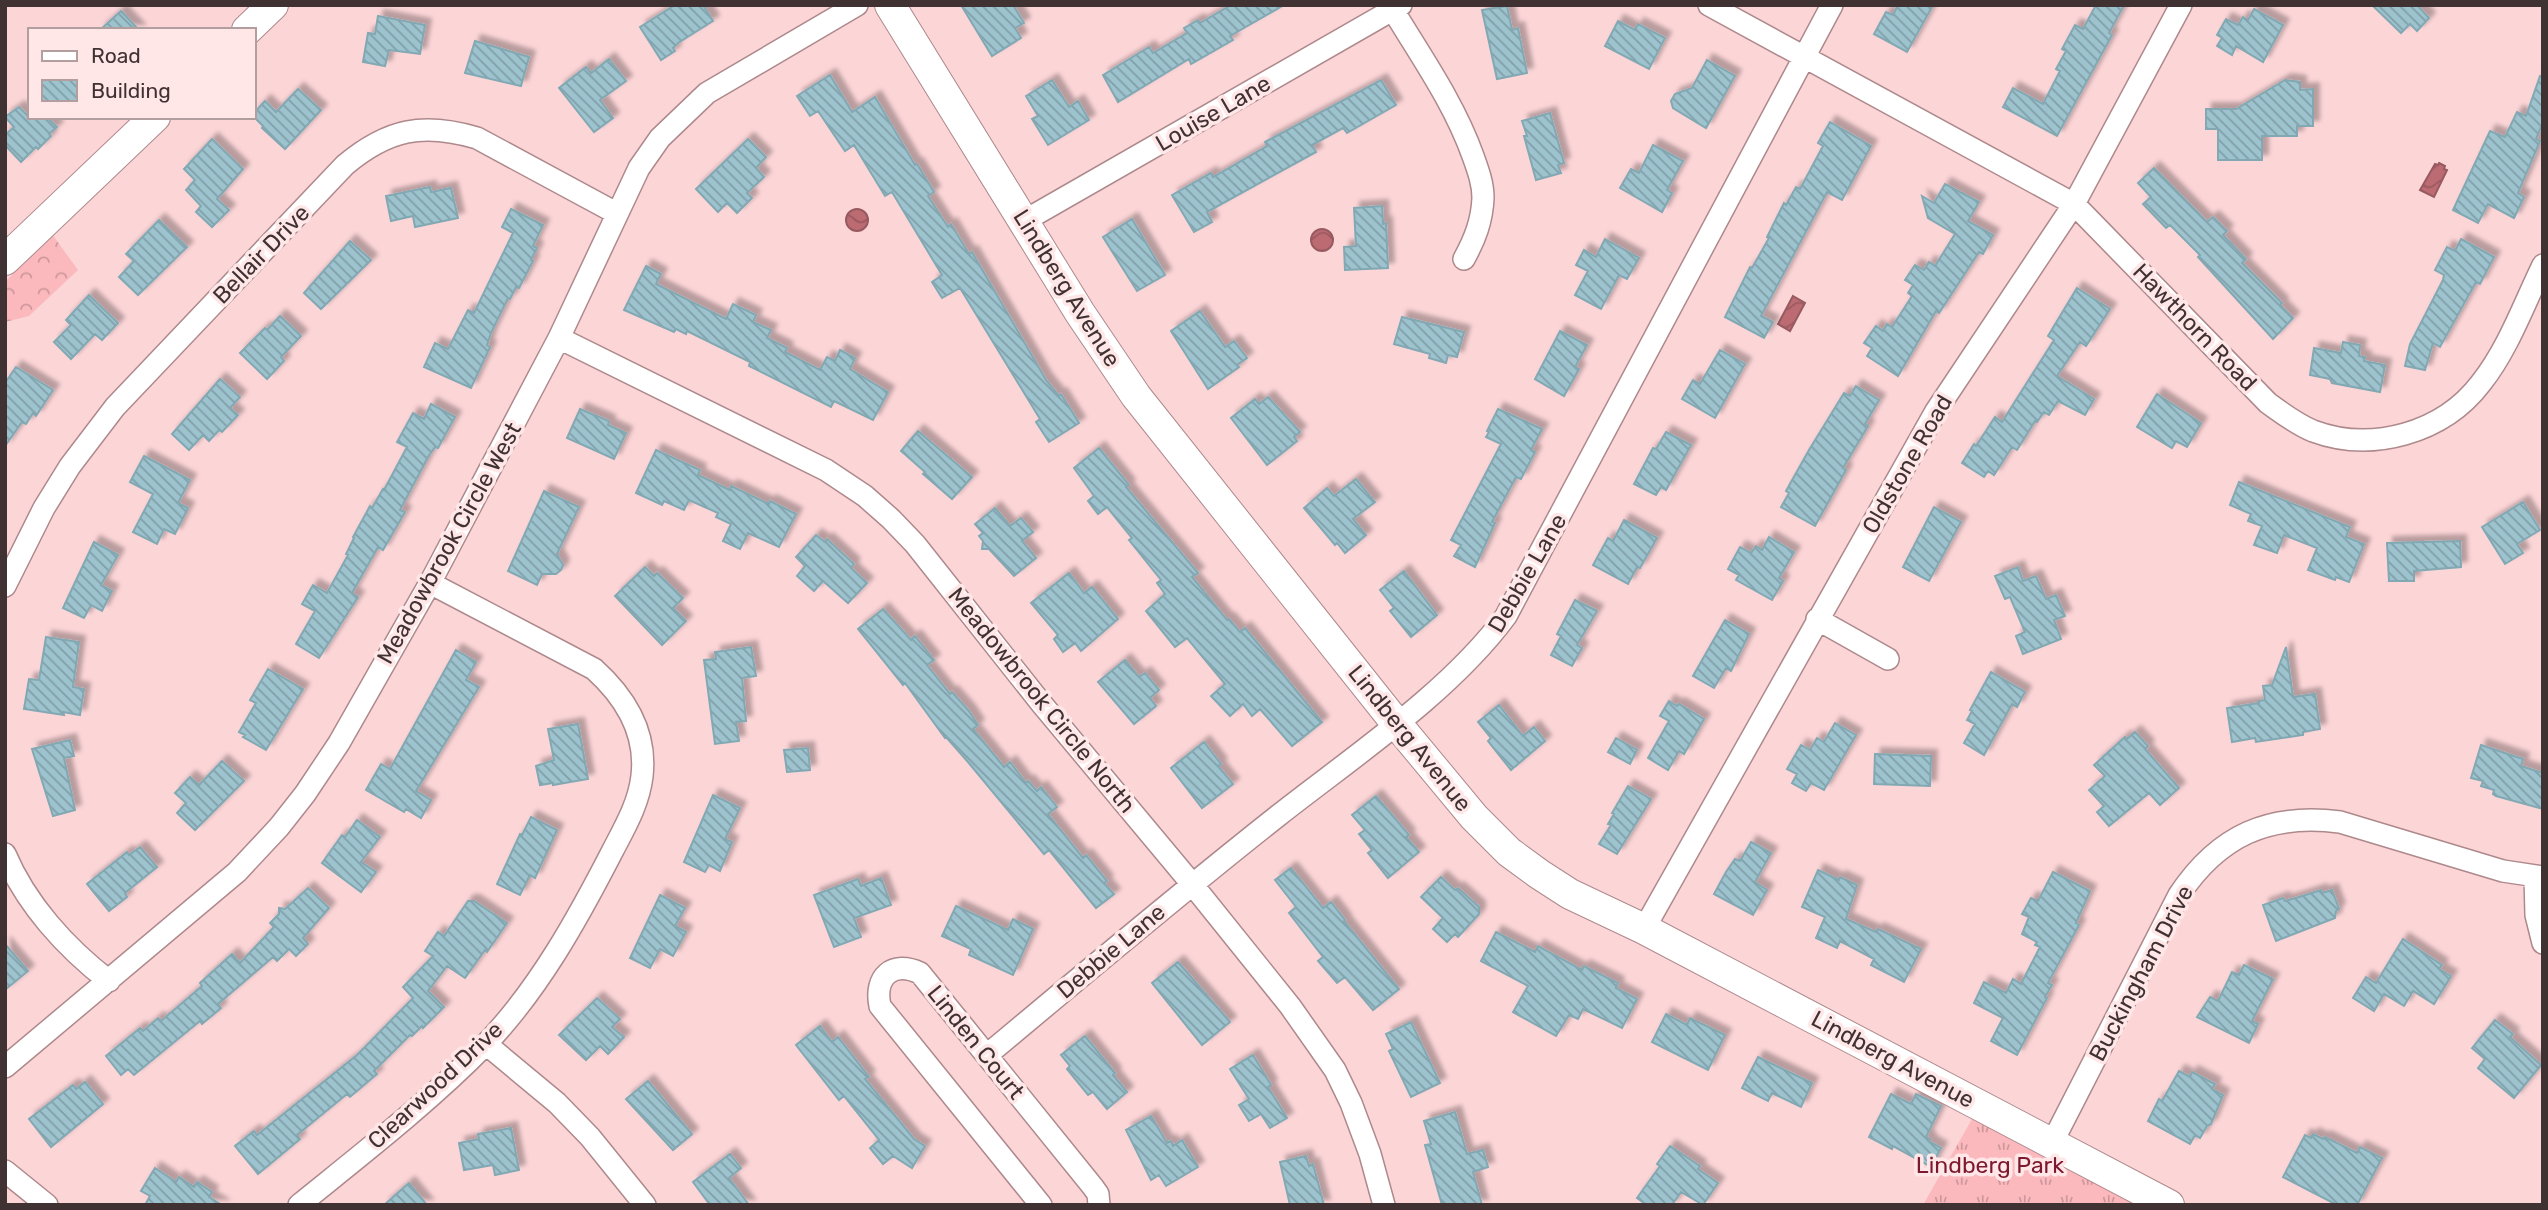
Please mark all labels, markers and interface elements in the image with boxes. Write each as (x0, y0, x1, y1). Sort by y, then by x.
legend (28, 28, 256, 119)
text: Road (91, 43, 141, 68)
street label: Louise Lane (1151, 69, 1275, 157)
text: Building (91, 78, 171, 103)
street label: Bellair Drive (207, 199, 315, 309)
street label: Lindberg Avenue (1007, 204, 1127, 372)
street label: Hawthorn Road (2127, 257, 2263, 397)
street label: Oldstone Road (1856, 390, 1958, 538)
street label: Meadowbrook Circle West (371, 417, 527, 669)
street label: Debbie Lane (1482, 509, 1572, 637)
street label: Meadowbrook Circle North (942, 582, 1142, 818)
street label: Lindberg Avenue (1342, 659, 1478, 817)
street label: Buckingham Drive (2083, 880, 2199, 1066)
street label: Debbie Lane (1051, 898, 1171, 1004)
street label: Linden Court (921, 979, 1031, 1105)
street label: Lindberg Avenue (1807, 1004, 1979, 1114)
street label: Clearwood Drive (362, 1015, 508, 1155)
park label: Lindberg Park (1916, 1151, 2064, 1179)

